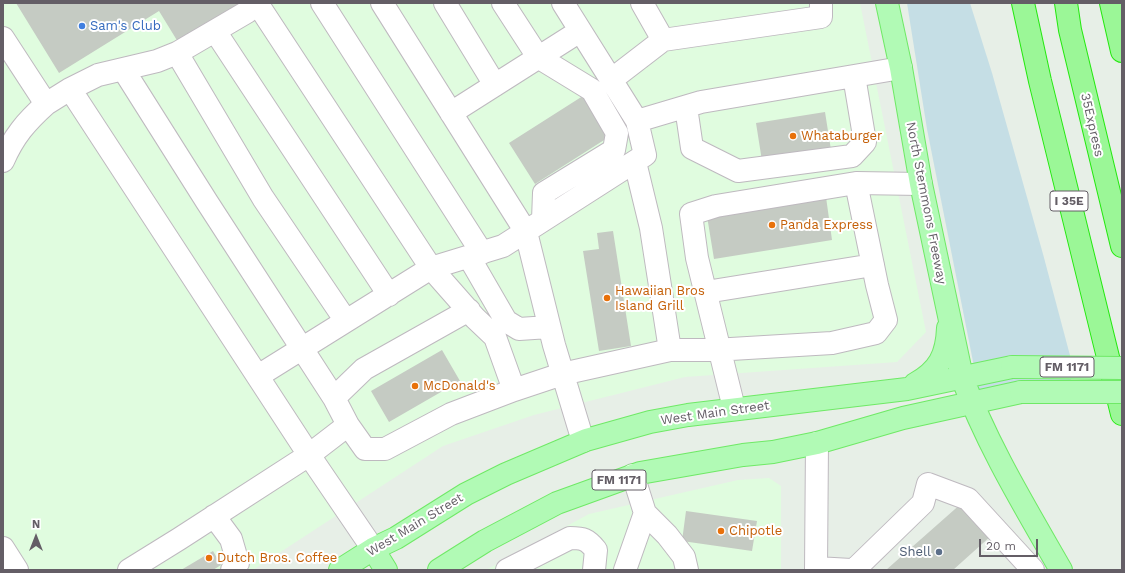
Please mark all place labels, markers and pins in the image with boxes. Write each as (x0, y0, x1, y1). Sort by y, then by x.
place label: Sam's Club (90, 18, 161, 34)
marker: Sam's Club (77, 21, 87, 31)
place label: Whataburger (801, 128, 882, 144)
marker: Whataburger (788, 131, 798, 141)
place label: Panda Express (780, 217, 873, 233)
marker: Panda Express (767, 220, 777, 230)
place label: Hawaiian Bros Island Grill (615, 283, 705, 314)
marker: Hawaiian Bros Island Grill (602, 293, 612, 303)
place label: McDonald's (423, 378, 496, 394)
marker: McDonald's (410, 381, 420, 391)
place label: Chipotle (729, 523, 782, 539)
marker: Chipotle (716, 526, 726, 536)
place label: Shell (899, 544, 931, 560)
marker: Shell (934, 547, 944, 557)
place label: Dutch Bros. Coffee (217, 550, 337, 566)
marker: Dutch Bros. Coffee (204, 553, 214, 563)

